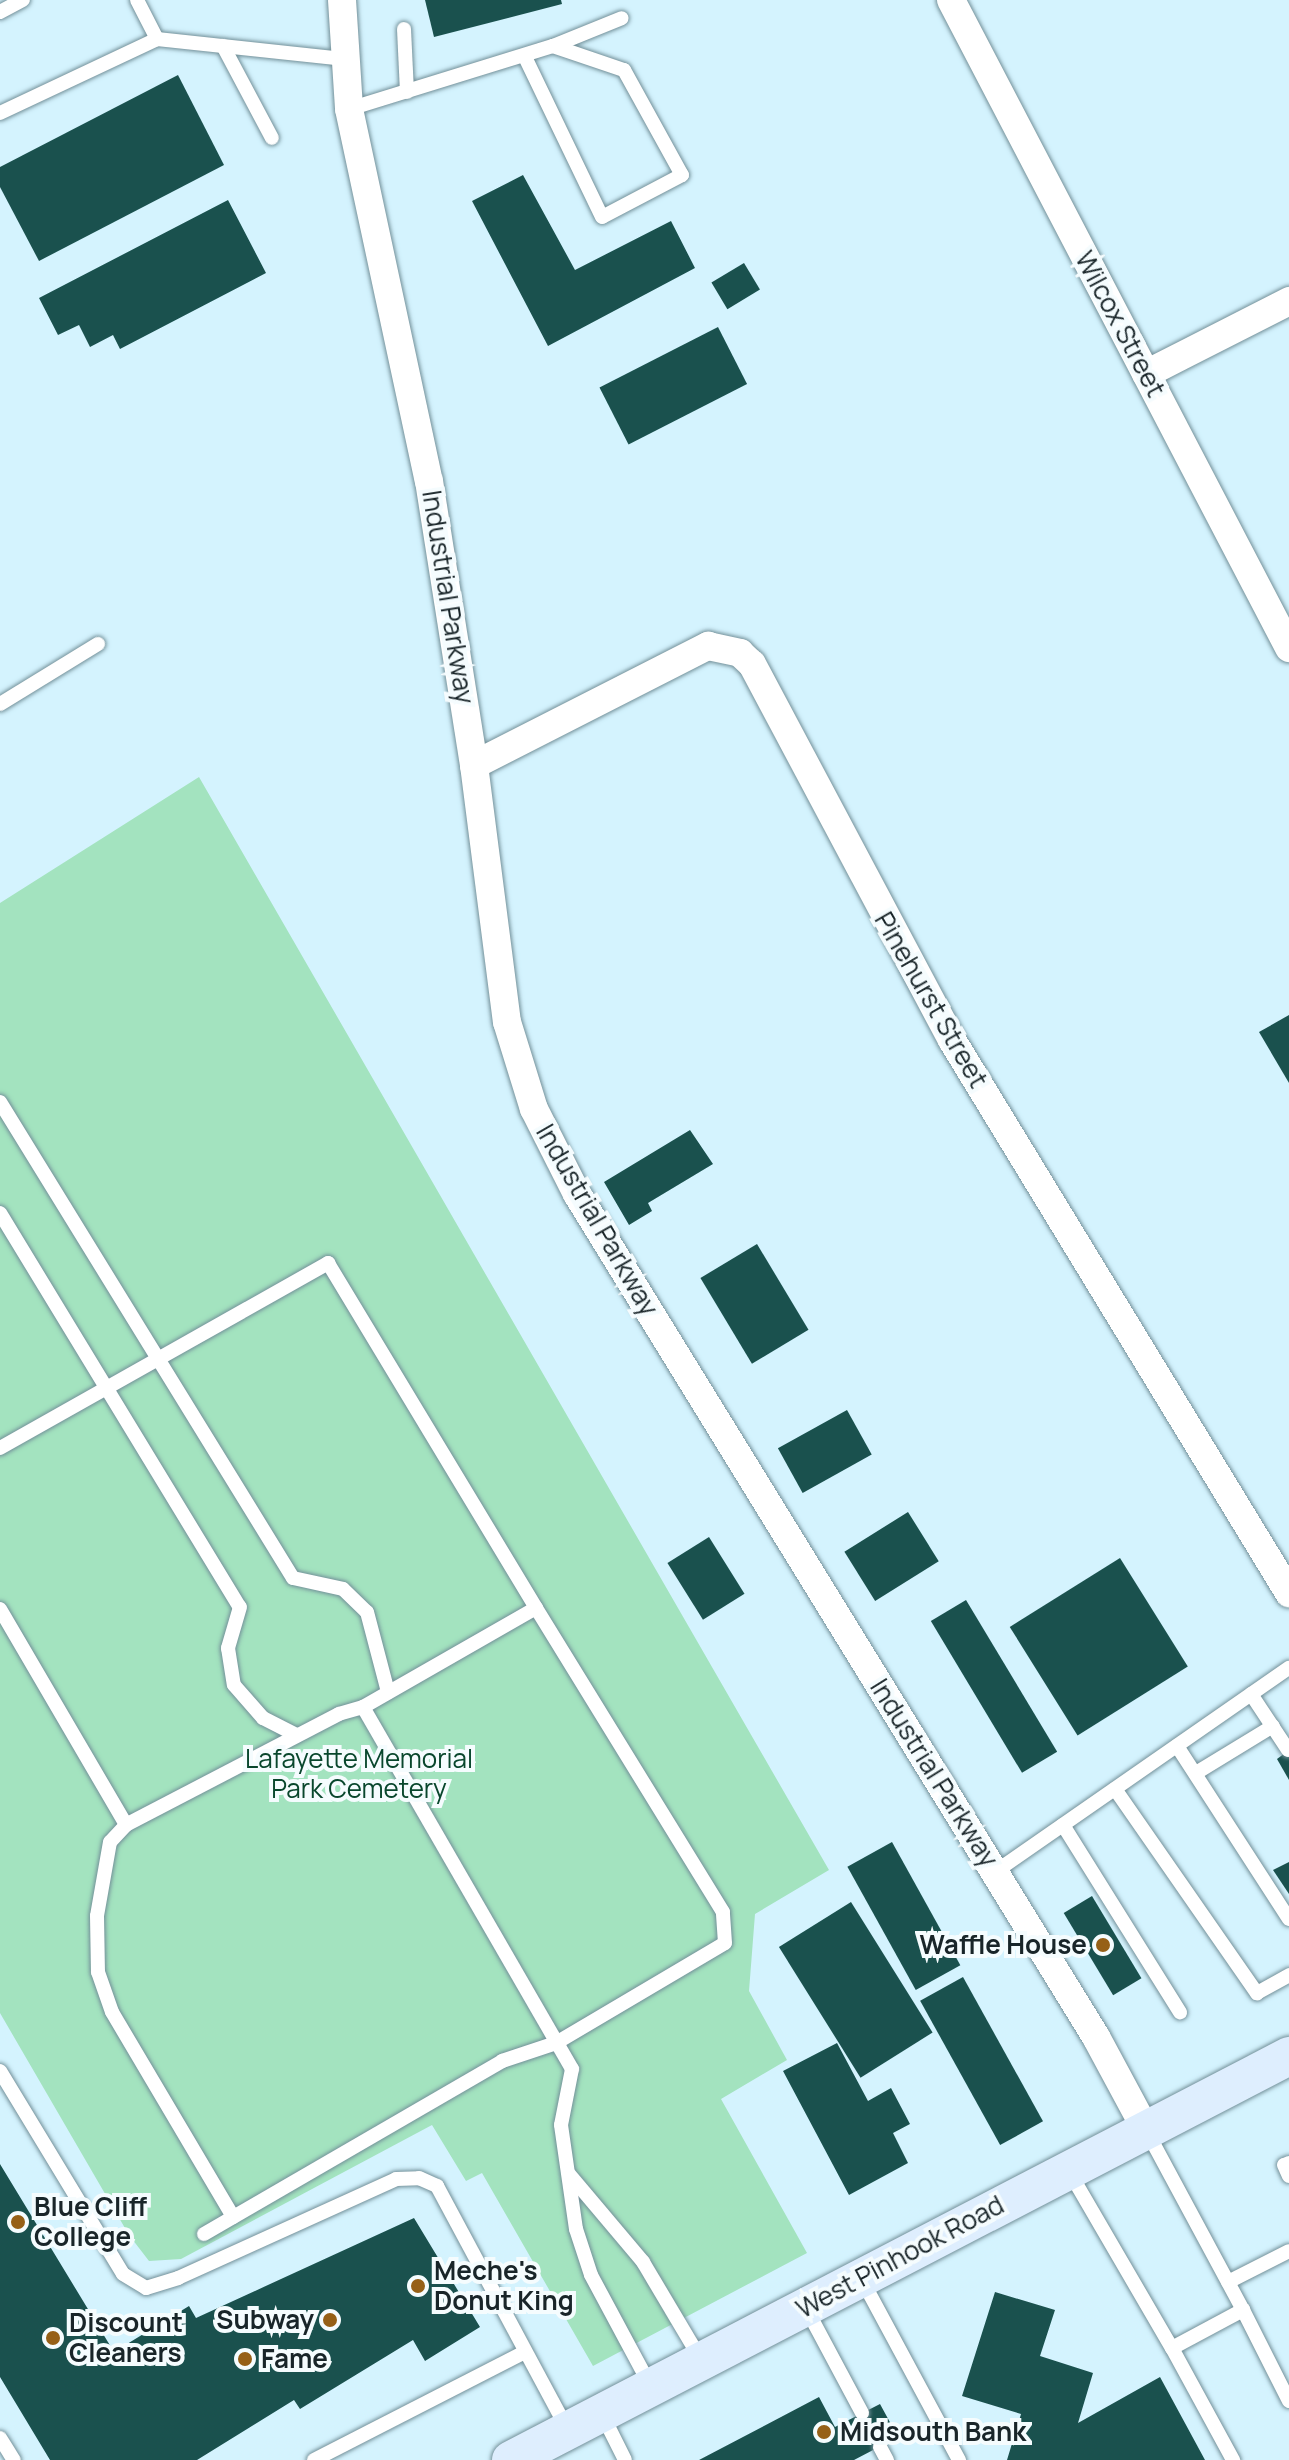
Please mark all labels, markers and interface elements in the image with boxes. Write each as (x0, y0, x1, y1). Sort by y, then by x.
street label: Wilcox Street (1069, 246, 1171, 402)
street label: Industrial Parkway (416, 488, 480, 706)
street label: Pinehurst Street (868, 907, 994, 1093)
street label: Industrial Parkway (530, 1119, 664, 1321)
street label: Industrial Parkway (864, 1673, 1004, 1873)
park label: Lafayette Memorial Park Cemetery (245, 1743, 473, 1804)
place label: Waffle House (919, 1929, 1087, 1961)
marker: Waffle House (1094, 1936, 1112, 1954)
street label: West Pinhook Road (791, 2189, 1009, 2325)
place label: Blue Cliff College (34, 2191, 147, 2252)
marker: Blue Cliff College (9, 2213, 27, 2231)
place label: Meche's Donut King (434, 2255, 574, 2316)
marker: Meche's Donut King (409, 2277, 427, 2295)
place label: Subway (216, 2304, 314, 2336)
place label: Discount Cleaners (69, 2307, 183, 2368)
marker: Subway (321, 2311, 339, 2329)
marker: Discount Cleaners (44, 2329, 62, 2347)
place label: Fame (261, 2343, 328, 2375)
marker: Fame (236, 2350, 254, 2368)
place label: Midsouth Bank (840, 2416, 1026, 2448)
marker: Midsouth Bank (815, 2423, 833, 2441)

